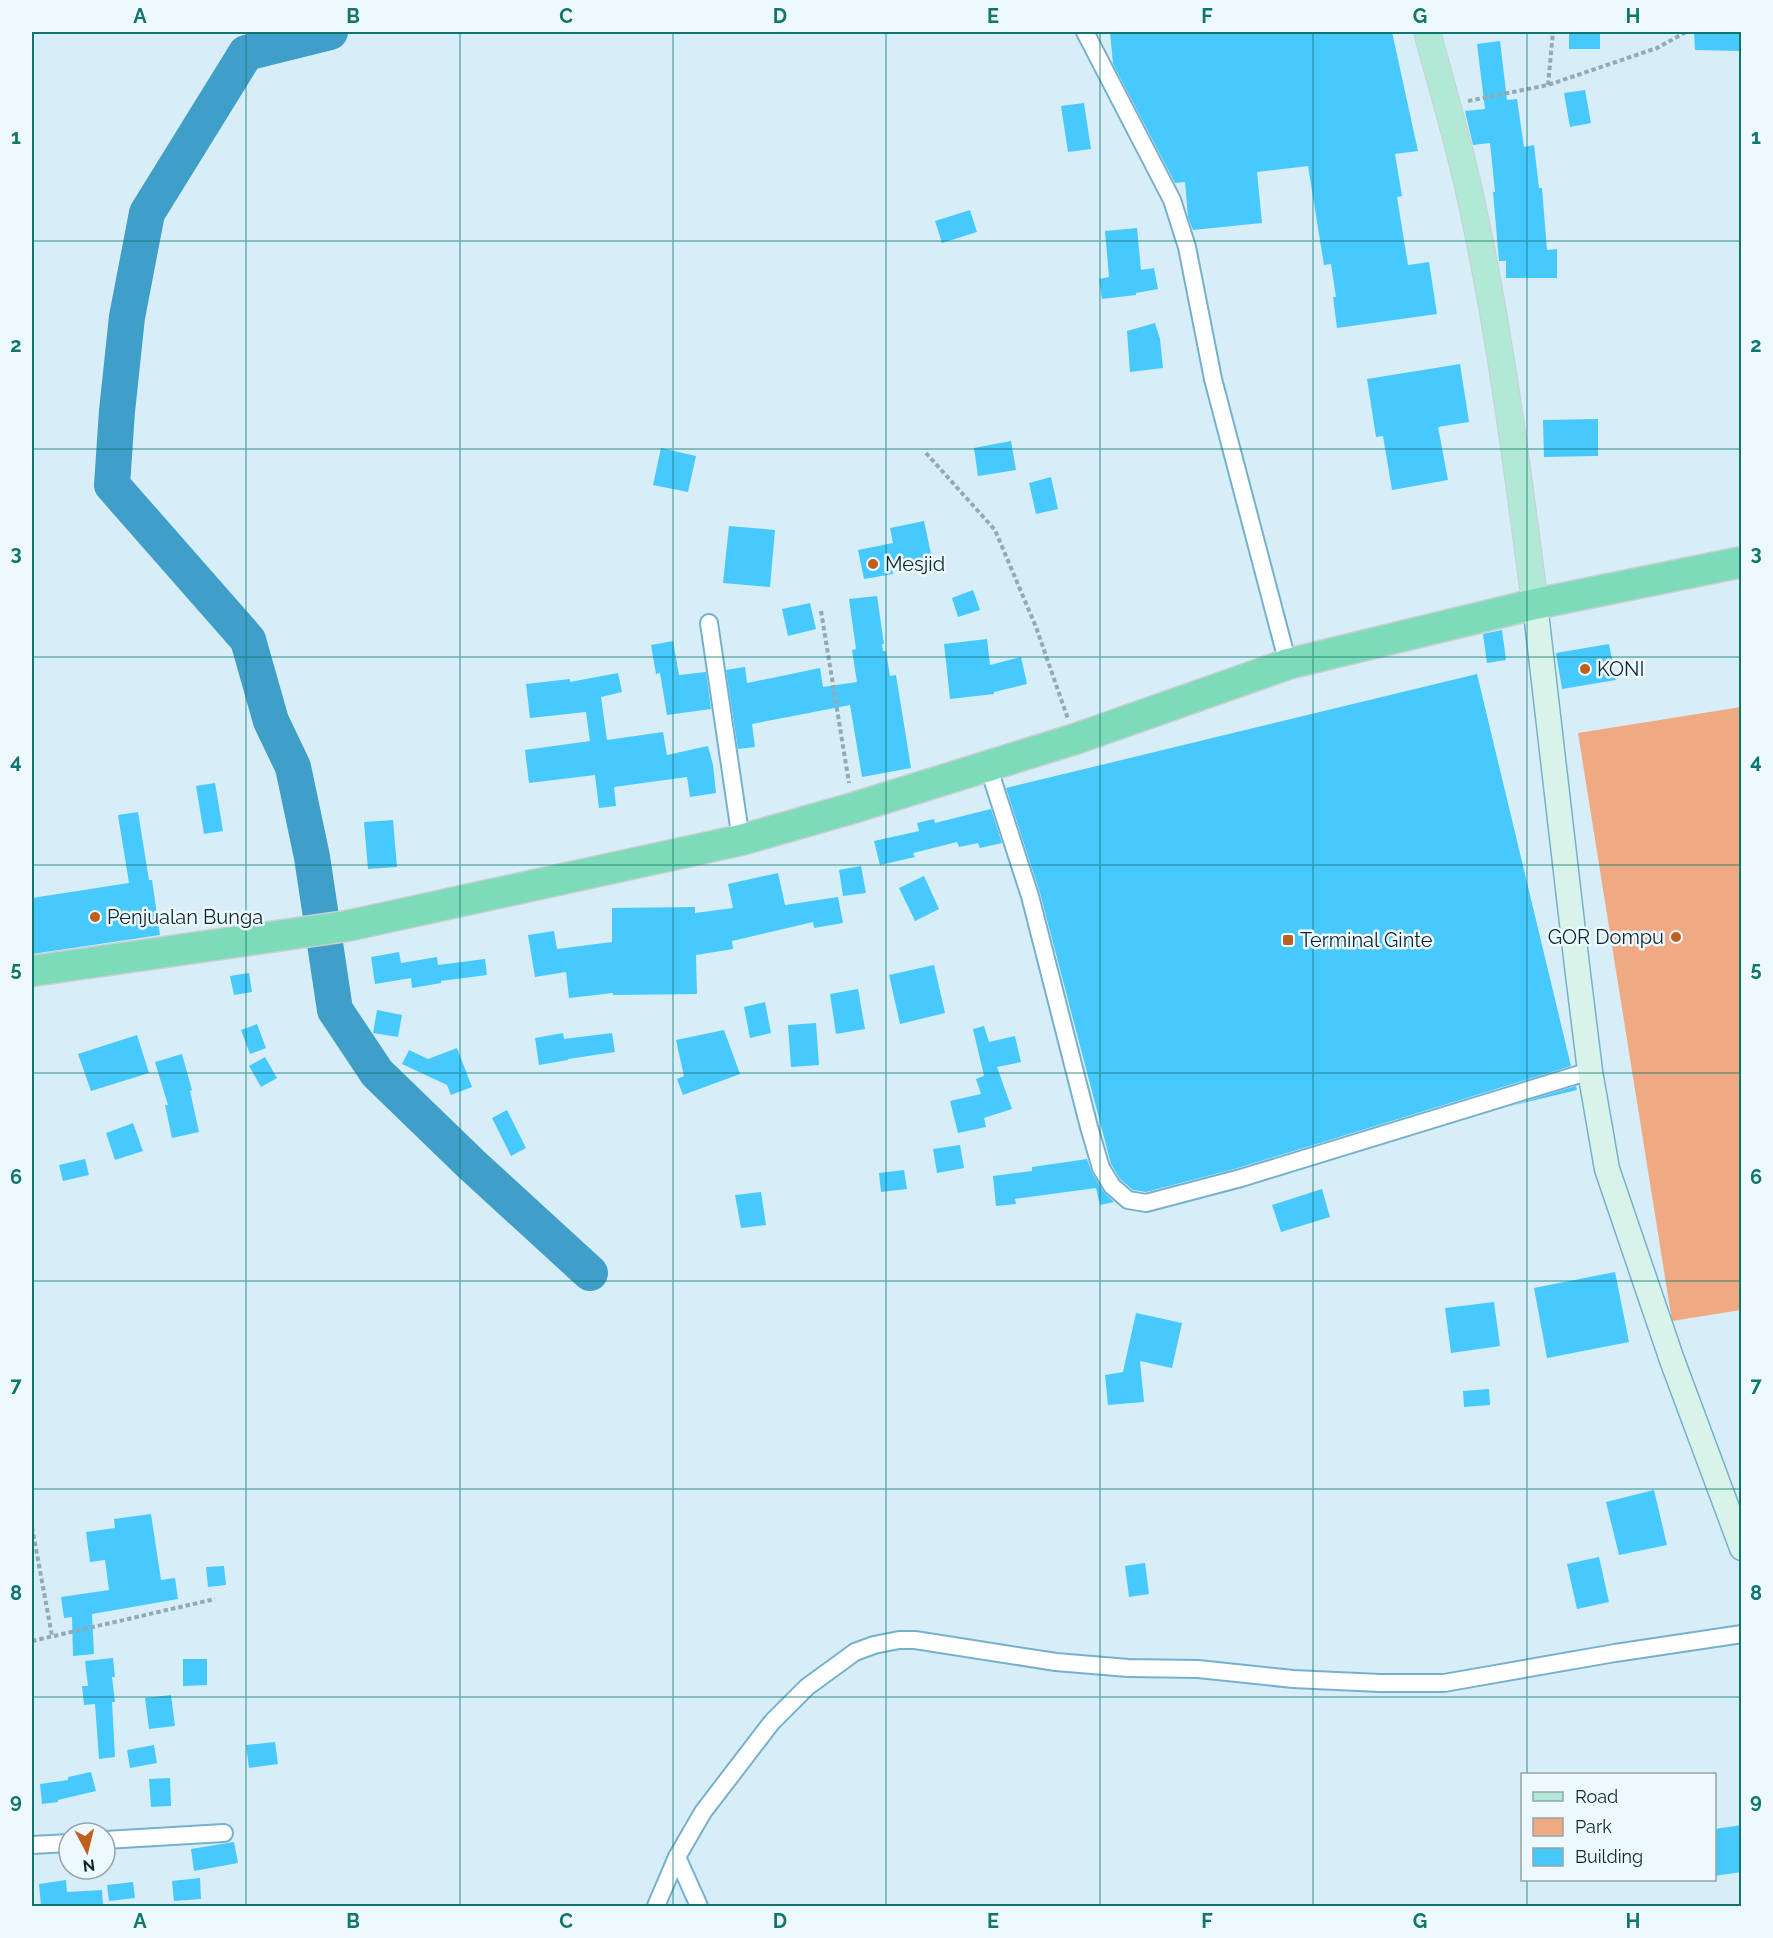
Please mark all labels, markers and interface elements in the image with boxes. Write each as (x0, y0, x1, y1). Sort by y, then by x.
text: A (133, 4, 147, 28)
text: B (346, 4, 360, 28)
text: C (559, 4, 573, 28)
text: D (773, 4, 787, 28)
text: E (987, 4, 999, 28)
text: F (1201, 4, 1213, 28)
text: G (1413, 4, 1427, 28)
text: H (1626, 4, 1640, 28)
text: 1 (11, 125, 21, 149)
text: 1 (1751, 125, 1761, 149)
text: 2 (10, 333, 22, 357)
text: 2 (1750, 333, 1762, 357)
text: 3 (10, 541, 22, 565)
text: 3 (1750, 541, 1762, 565)
place label: Mesjid (885, 552, 945, 576)
marker: Mesjid (866, 557, 880, 571)
place label: KONI (1597, 657, 1645, 681)
marker: KONI (1578, 662, 1592, 676)
text: 4 (10, 749, 22, 773)
text: 4 (1750, 749, 1762, 773)
place label: Penjualan Bunga (107, 905, 263, 929)
marker: Penjualan Bunga (88, 910, 102, 924)
place label: GOR Dompu (1548, 925, 1664, 949)
place label: Terminal Ginte (1300, 928, 1433, 952)
marker: GOR Dompu (1669, 930, 1683, 944)
marker: Terminal Ginte (1281, 933, 1295, 947)
text: 5 (10, 957, 22, 981)
text: 5 (1750, 957, 1762, 981)
text: 6 (10, 1165, 22, 1189)
text: 6 (1750, 1165, 1762, 1189)
text: 7 (10, 1373, 22, 1397)
text: 7 (1750, 1373, 1762, 1397)
text: 8 (10, 1581, 22, 1605)
text: 8 (1750, 1581, 1762, 1605)
legend (1521, 1773, 1716, 1881)
text: Road (1575, 1786, 1618, 1807)
text: 9 (10, 1789, 22, 1813)
text: 9 (1750, 1789, 1762, 1813)
text: Park (1575, 1816, 1612, 1837)
north arrow (57, 1821, 117, 1881)
text: Building (1575, 1846, 1643, 1867)
text: N (82, 1855, 96, 1876)
text: A (133, 1909, 147, 1933)
text: B (346, 1909, 360, 1933)
text: C (559, 1909, 573, 1933)
text: D (773, 1909, 787, 1933)
text: E (987, 1909, 999, 1933)
text: F (1201, 1909, 1213, 1933)
text: G (1413, 1909, 1427, 1933)
text: H (1626, 1909, 1640, 1933)

